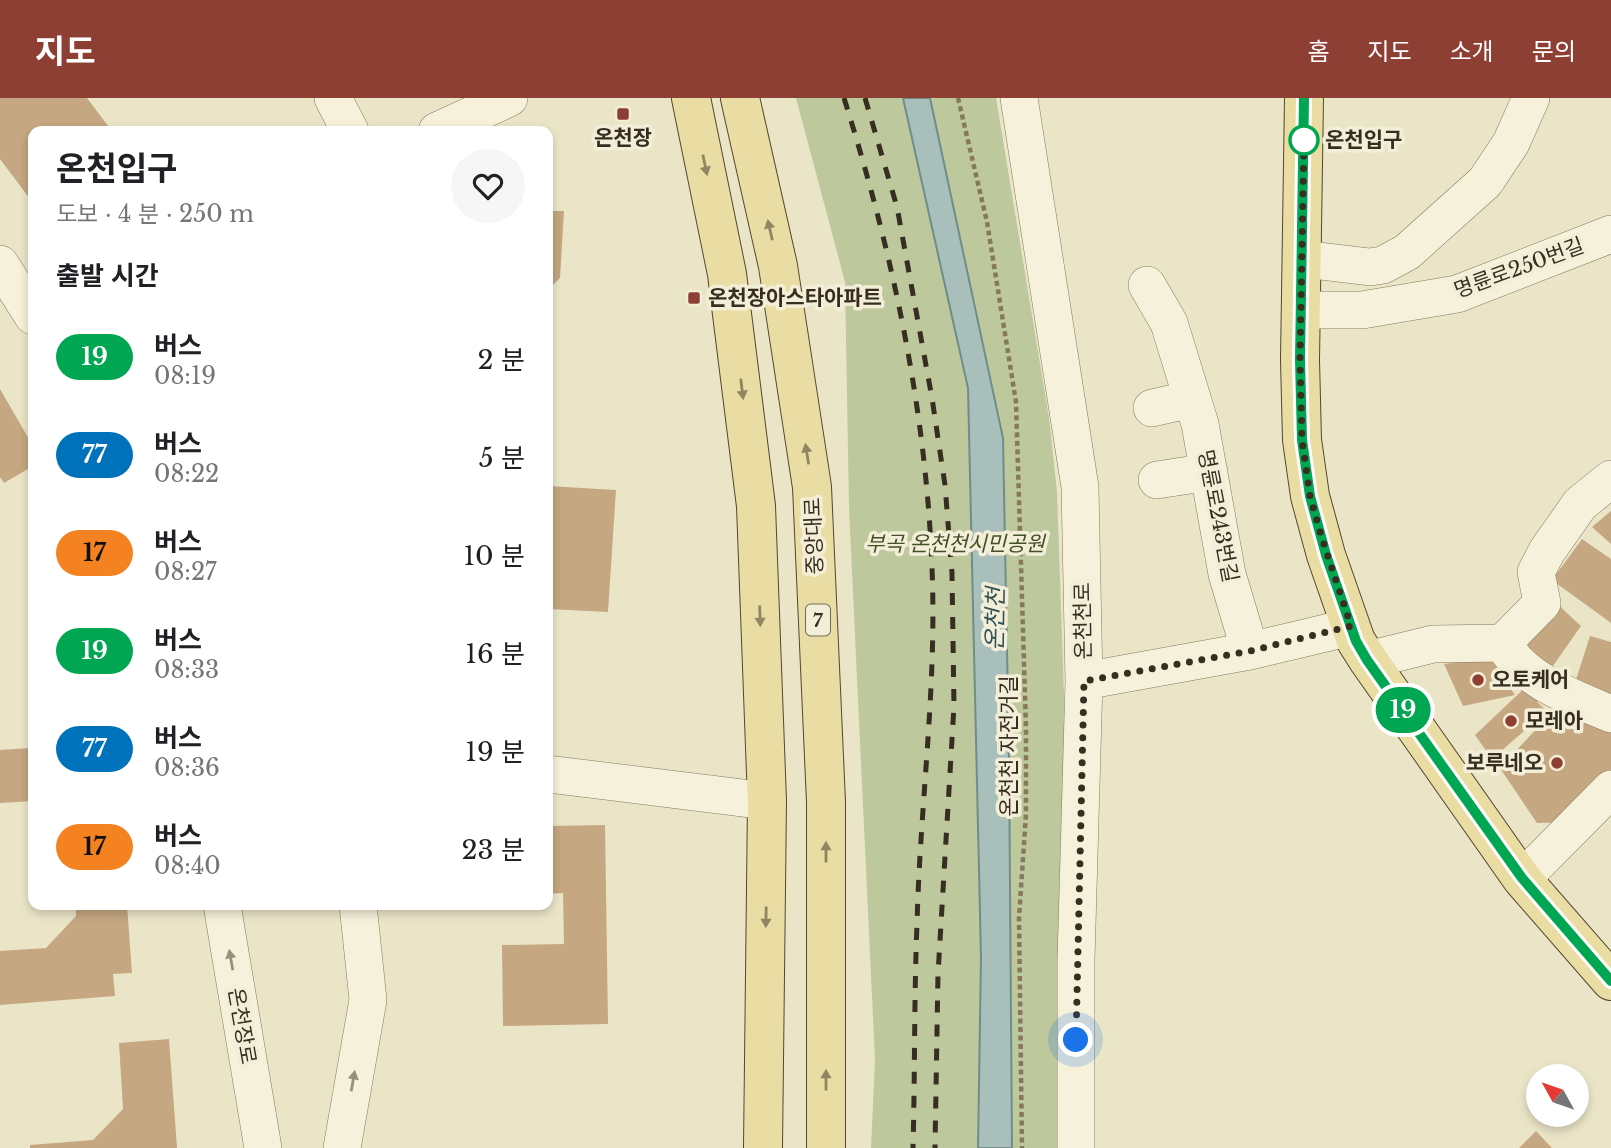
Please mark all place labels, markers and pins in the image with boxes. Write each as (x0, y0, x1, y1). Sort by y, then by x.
marker: 온천장 (615, 106, 631, 122)
place label: 온천장 (594, 125, 652, 151)
marker: 온천입구 (1289, 125, 1319, 155)
place label: 온천입구 (1325, 127, 1402, 153)
place label: 온천장아스타아파트 (708, 285, 882, 311)
marker: 온천장아스타아파트 (686, 290, 702, 306)
place label: 오토케어 (1492, 667, 1569, 693)
marker: 오토케어 (1470, 672, 1486, 688)
place label: 모레아 (1525, 708, 1583, 734)
marker: 모레아 (1503, 713, 1519, 729)
place label: 보루네오 (1466, 750, 1543, 776)
marker: 보루네오 (1549, 755, 1565, 771)

